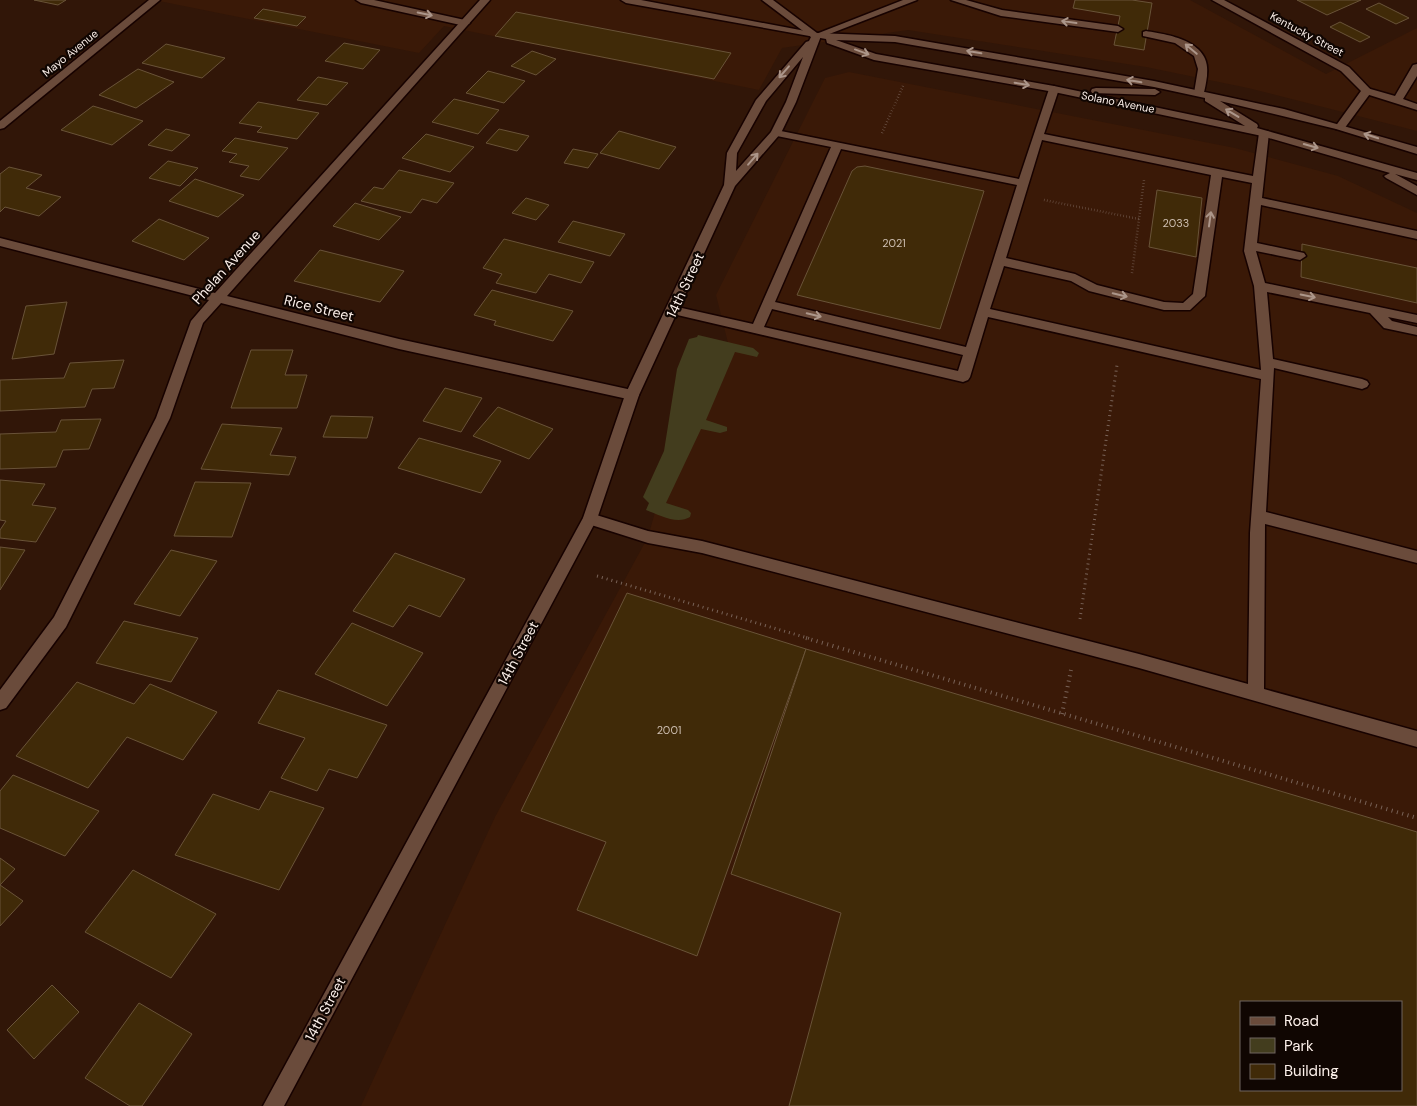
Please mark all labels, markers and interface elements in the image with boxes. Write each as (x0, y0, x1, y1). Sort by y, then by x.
street label: Kentucky Street (1268, 9, 1346, 59)
one-way arrow (417, 10, 433, 19)
one-way arrow (1062, 17, 1078, 27)
street label: Mayo Avenue (39, 26, 101, 80)
one-way arrow (1185, 44, 1198, 55)
one-way arrow (966, 47, 982, 57)
one-way arrow (854, 48, 870, 58)
one-way arrow (779, 66, 790, 79)
one-way arrow (1126, 75, 1142, 85)
one-way arrow (1013, 79, 1029, 89)
street label: Solano Avenue (1080, 88, 1156, 116)
one-way arrow (1225, 108, 1239, 118)
one-way arrow (1363, 131, 1379, 141)
one-way arrow (1303, 142, 1319, 152)
one-way arrow (747, 152, 759, 165)
one-way arrow (1206, 211, 1216, 227)
house number: 2033 (1163, 216, 1189, 230)
street label: Phelan Avenue (188, 226, 264, 308)
house number: 2021 (882, 236, 906, 250)
street label: 14th Street (662, 250, 708, 320)
one-way arrow (1112, 290, 1128, 300)
street label: Rice Street (282, 291, 356, 325)
one-way arrow (1300, 292, 1316, 301)
one-way arrow (806, 311, 822, 320)
street label: 14th Street (494, 618, 542, 688)
house number: 2001 (657, 723, 681, 737)
street label: 14th Street (301, 974, 349, 1044)
legend (1240, 1001, 1402, 1091)
text: Road (1284, 1011, 1319, 1031)
text: Park (1284, 1036, 1314, 1056)
text: Building (1284, 1061, 1339, 1081)

